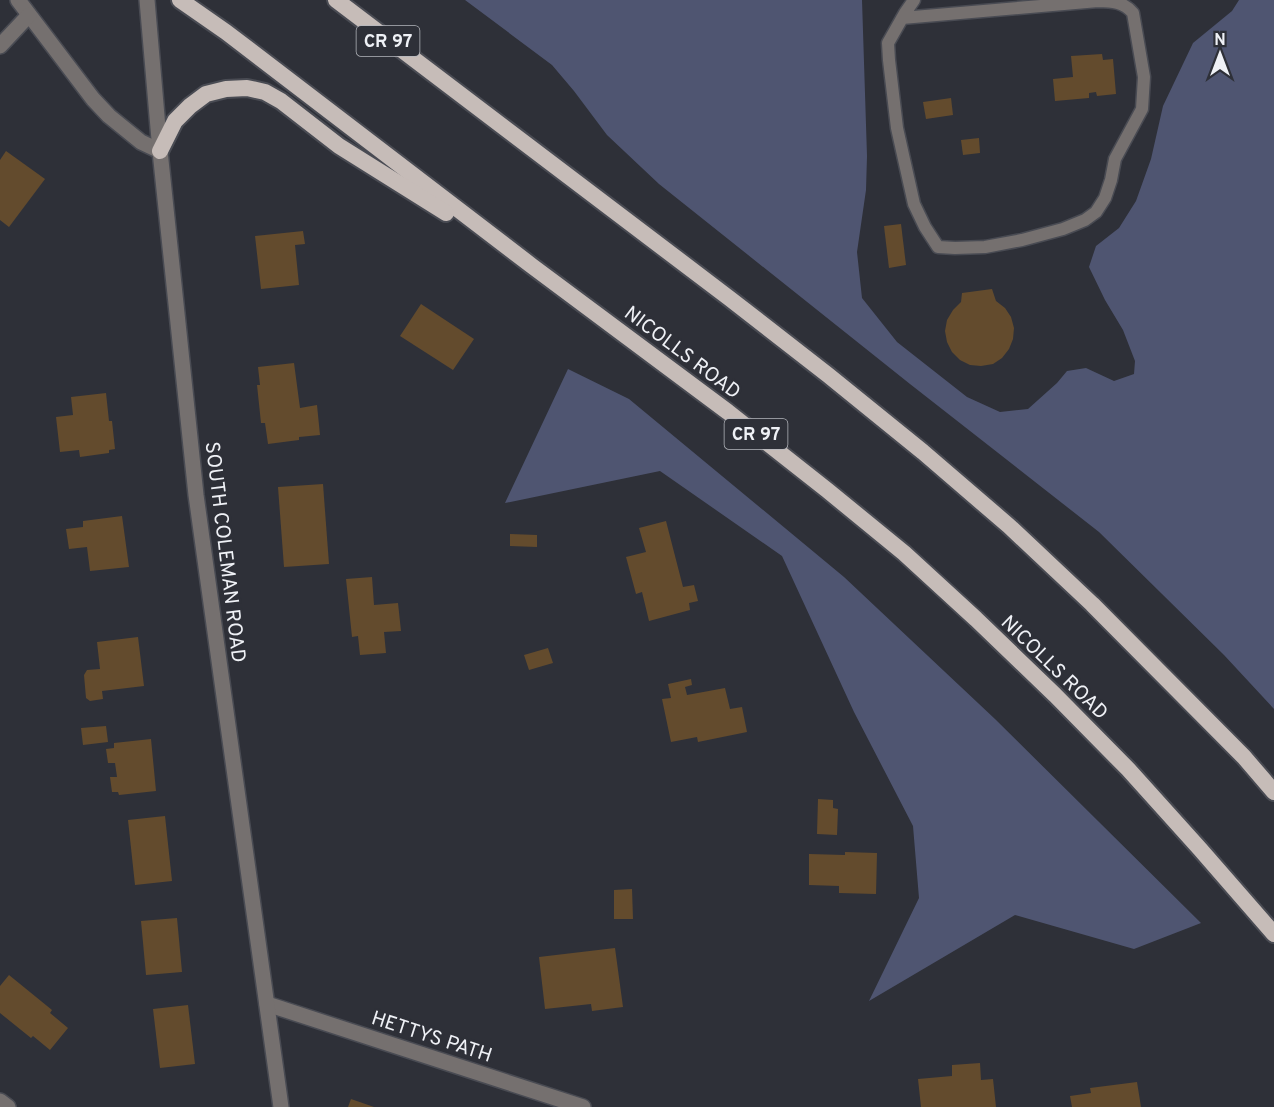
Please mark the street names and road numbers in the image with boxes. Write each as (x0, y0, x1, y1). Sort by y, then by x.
road number: CR 97 (356, 26, 420, 56)
street label: NICOLLS ROAD (618, 301, 745, 406)
road number: CR 97 (724, 419, 788, 449)
street label: SOUTH COLEMAN ROAD (198, 440, 250, 664)
street label: NICOLLS ROAD (994, 611, 1113, 726)
street label: HETTYS PATH (368, 1006, 495, 1070)

